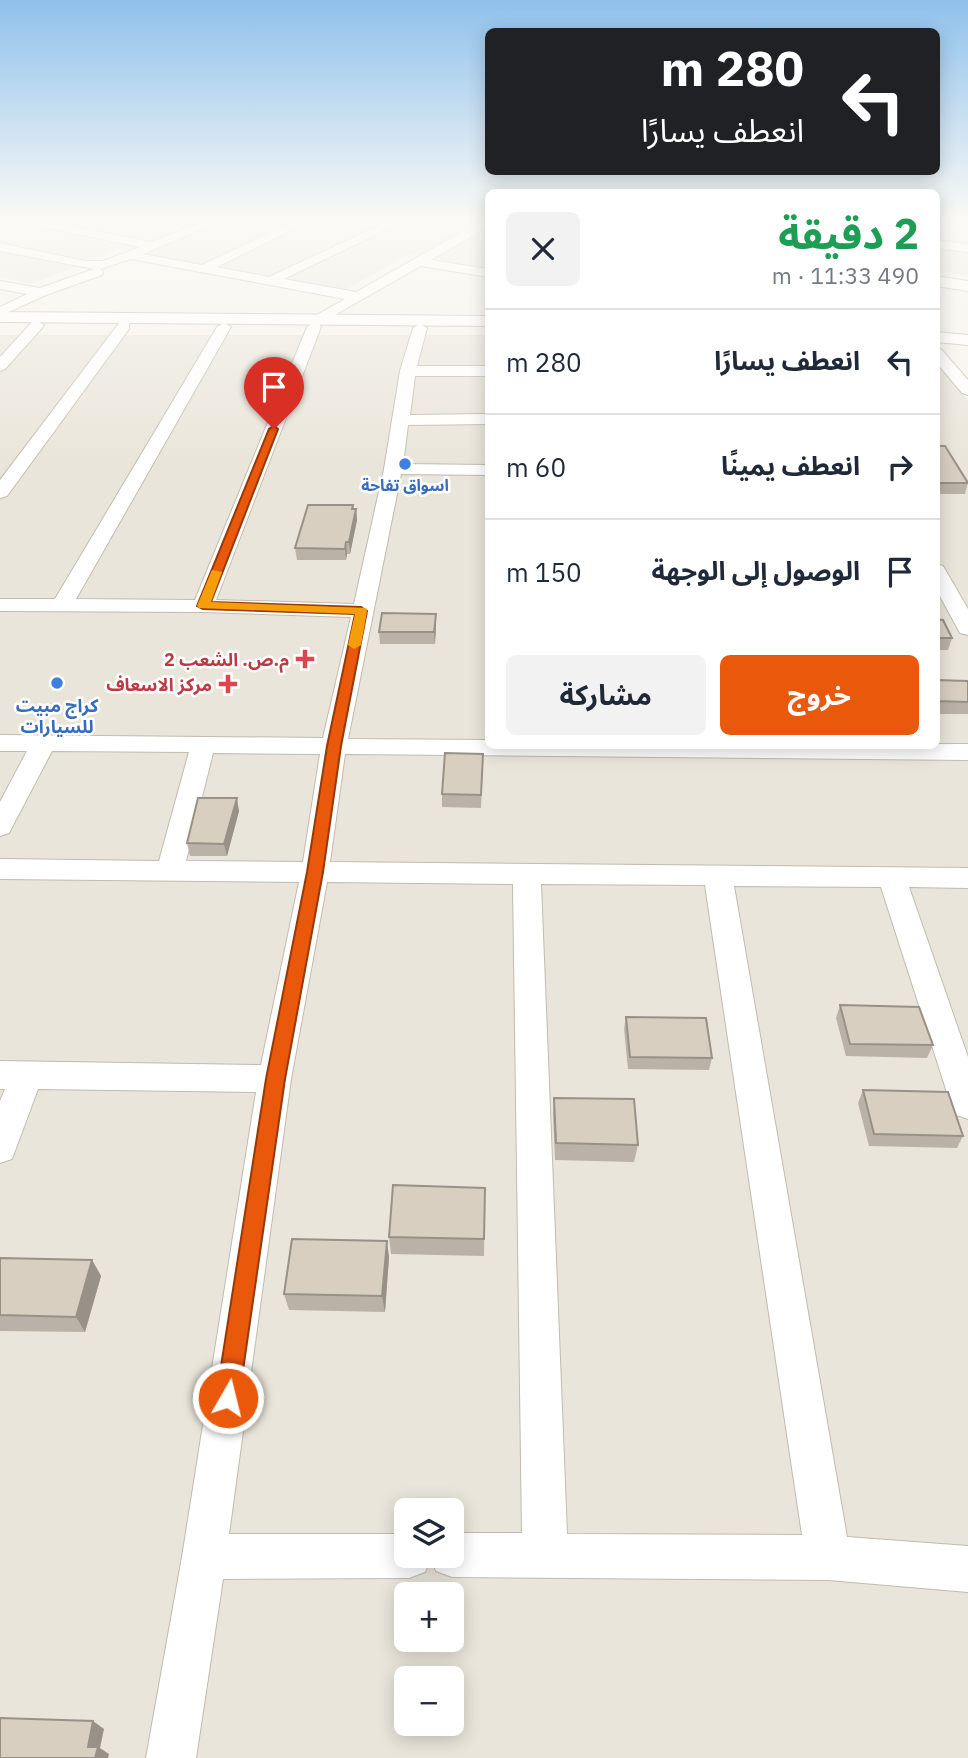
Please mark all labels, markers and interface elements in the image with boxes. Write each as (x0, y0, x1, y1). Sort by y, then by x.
text: 280 m (660, 36, 804, 99)
icon: left (828, 56, 919, 147)
text: انعطف يسارًا (641, 109, 804, 151)
text: 2 دقيقة (778, 206, 919, 261)
button: close (506, 212, 580, 286)
text: 490 m · 11:33 (772, 260, 919, 290)
text: انعطف يسارًا (714, 343, 860, 377)
icon: left (881, 343, 919, 381)
text: 280 m (506, 345, 582, 379)
pin (244, 357, 304, 429)
icon: arrive (255, 368, 293, 406)
text: انعطف يمينًا (721, 448, 860, 482)
icon: right (881, 448, 919, 486)
text: 60 m (506, 450, 566, 484)
marker: اسواق تفاحة (397, 456, 413, 472)
place label: اسواق تفاحة (361, 475, 449, 495)
text: الوصول إلى الوجهة (651, 553, 860, 587)
icon: arrive (881, 553, 919, 591)
text: 150 m (506, 555, 582, 589)
place label: م.ص. الشعب 2 (164, 648, 289, 673)
marker: م.ص. الشعب 2 (295, 649, 315, 669)
button: مشاركة (506, 655, 706, 735)
button: خروج (720, 655, 919, 735)
place label: مركز الاسعاف (106, 673, 212, 696)
marker: مركز الاسعاف (218, 674, 238, 694)
marker: كراج مبيت للسيارات (49, 675, 65, 691)
place label: كراج مبيت للسيارات (16, 694, 99, 738)
position arrow (191, 1361, 265, 1435)
map controls (394, 1498, 464, 1736)
button: layers (394, 1498, 464, 1568)
button: + (394, 1582, 464, 1652)
button: − (394, 1666, 464, 1736)

